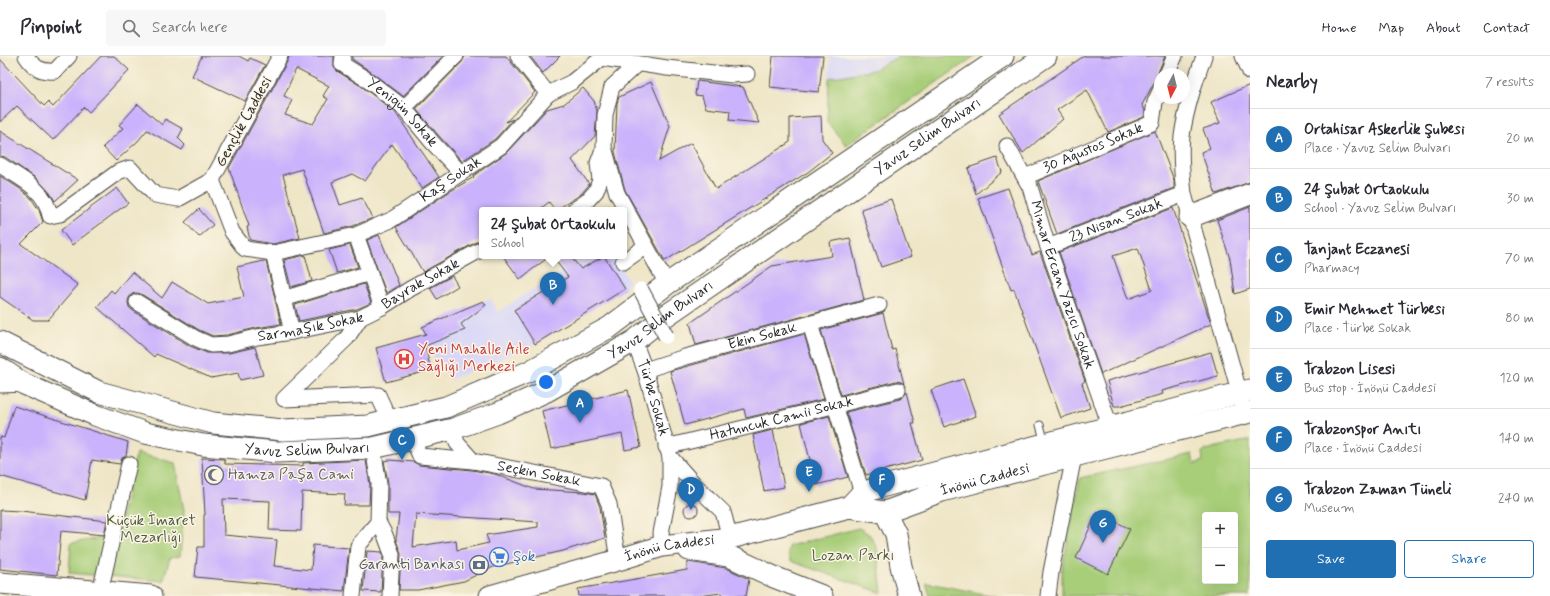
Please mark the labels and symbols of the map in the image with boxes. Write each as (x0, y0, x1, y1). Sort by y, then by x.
north arrow (1154, 68, 1190, 104)
street label: Gençlik Caddesi (211, 73, 277, 171)
street label: Yenigün Sokak (363, 73, 442, 152)
street label: Yavuz Selim Bulvarı (870, 93, 985, 180)
street label: 30 Ağustos Sokak (1040, 118, 1146, 178)
street label: Kaş Sokak (416, 152, 485, 208)
street label: 23 Nisan Sokak (1066, 193, 1166, 248)
street label: Mimar Ercan Yazıcı Sokak (1025, 198, 1100, 372)
street label: Bayrak Sokak (378, 253, 463, 314)
pin: B (540, 272, 566, 305)
street label: Yavuz Selim Bulvarı (604, 276, 718, 364)
street label: Sarmaşık Sokak (256, 307, 366, 347)
street label: Ekin Sokak (726, 317, 799, 355)
place label: Yeni Mahalle Aile Sağlığı Merkezi (418, 340, 530, 377)
hospital icon: Yeni Mahalle Aile Sağlığı Merkezi (393, 348, 415, 370)
street label: Türbe Sokak (632, 357, 673, 438)
your location (536, 372, 556, 392)
pin: A (567, 390, 593, 423)
street label: Hatuncuk Camii Sokak (708, 391, 855, 446)
pin: C (389, 427, 415, 460)
street label: Yavuz Selim Bulvarı (243, 438, 370, 462)
street label: Seçkin Sokak (495, 456, 583, 492)
street label: İnönü Caddesi (938, 458, 1032, 501)
pin: E (796, 459, 822, 492)
mosque icon: Hamza Paşa Cami (203, 464, 225, 486)
place label: Hamza Paşa Cami (228, 465, 354, 485)
pin: F (869, 467, 895, 500)
pin: D (678, 477, 704, 510)
pin: G (1090, 510, 1116, 543)
park label: Küçük İmaret Mezarlığı (106, 511, 196, 548)
street label: İnönü Caddesi (622, 530, 715, 567)
supermarket icon: Şok (488, 546, 510, 568)
park label: Lozan Parkı (812, 546, 894, 566)
place label: Şok (513, 547, 536, 567)
bank icon: Garanti Bankası (468, 554, 490, 576)
place label: Garanti Bankası (358, 555, 465, 575)

